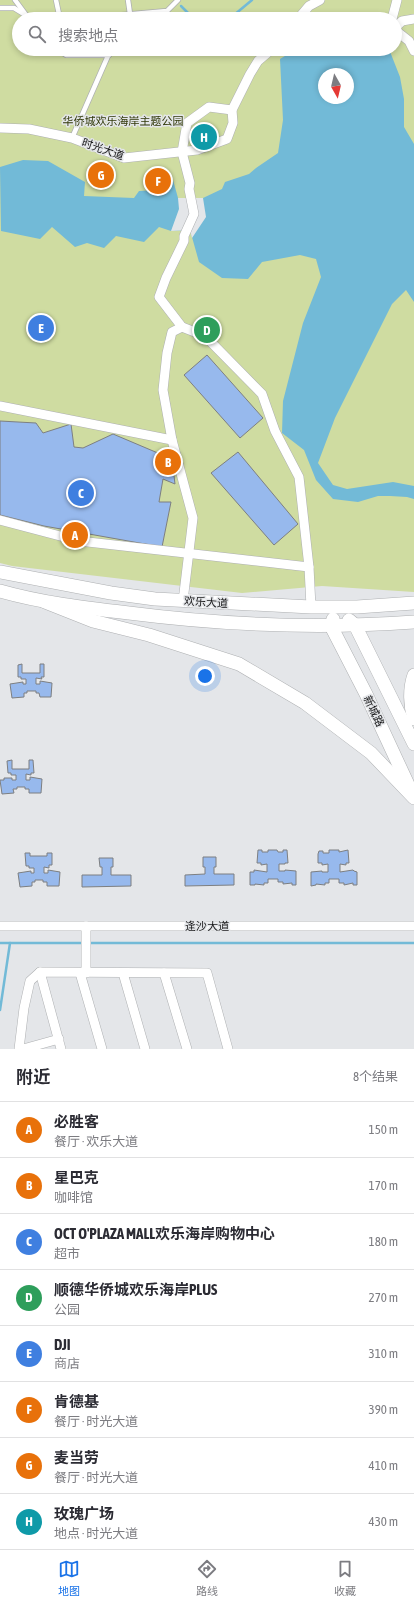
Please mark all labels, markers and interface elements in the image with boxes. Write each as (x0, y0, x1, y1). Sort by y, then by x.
search box (12, 12, 402, 56)
icon: search (26, 23, 48, 45)
text: 搜索地点 (58, 27, 118, 44)
north arrow (318, 68, 354, 104)
park label: 华侨城欢乐海岸主题公园 (63, 115, 184, 127)
pin: H (191, 122, 217, 152)
street label: 时光大道 (80, 136, 126, 162)
pin: G (88, 160, 114, 190)
pin: F (145, 166, 171, 196)
pin: E (28, 313, 54, 343)
pin: D (194, 315, 220, 345)
pin: B (155, 447, 181, 477)
pin: C (68, 478, 94, 508)
pin: A (62, 520, 88, 550)
street label: 欢乐大道 (184, 594, 228, 610)
your location (195, 666, 215, 686)
street label: 新城路 (361, 694, 387, 728)
street label: 逢沙大道 (185, 920, 229, 932)
text: 附近 (16, 1067, 50, 1087)
text: 8个结果 (353, 1069, 398, 1084)
text: 必胜客 (54, 1113, 99, 1130)
text: A (26, 1122, 32, 1137)
text: 150 m (369, 1122, 398, 1137)
text: 餐厅 · 欢乐大道 (54, 1134, 138, 1149)
text: 星巴克 (54, 1169, 99, 1186)
text: B (26, 1178, 32, 1193)
text: 170 m (369, 1178, 398, 1193)
text: 咖啡馆 (54, 1190, 93, 1205)
text: OCT O'PLAZA MALL欢乐海岸购物中心 (54, 1225, 275, 1242)
text: C (26, 1234, 32, 1249)
text: 180 m (369, 1234, 398, 1249)
text: 超市 (54, 1246, 80, 1261)
text: 顺德华侨城欢乐海岸PLUS (54, 1281, 217, 1298)
text: D (25, 1290, 33, 1305)
text: 270 m (369, 1290, 398, 1305)
text: 公园 (54, 1302, 80, 1317)
text: DJI (54, 1336, 71, 1353)
text: E (26, 1346, 32, 1361)
text: 310 m (369, 1346, 398, 1361)
text: 商店 (54, 1356, 80, 1371)
text: 肯德基 (54, 1393, 99, 1410)
text: F (26, 1402, 32, 1417)
text: 390 m (369, 1402, 398, 1417)
text: 餐厅 · 时光大道 (54, 1414, 138, 1429)
text: 麦当劳 (54, 1449, 99, 1466)
text: G (26, 1458, 32, 1473)
text: 410 m (369, 1458, 398, 1473)
text: 餐厅 · 时光大道 (54, 1470, 138, 1485)
text: 玫瑰广场 (54, 1505, 114, 1522)
text: H (25, 1514, 33, 1529)
text: 430 m (369, 1514, 398, 1529)
text: 地点 · 时光大道 (54, 1526, 138, 1541)
tab: 地图 (58, 1558, 80, 1598)
tab: 路线 (196, 1558, 218, 1598)
tab: 收藏 (334, 1558, 356, 1598)

